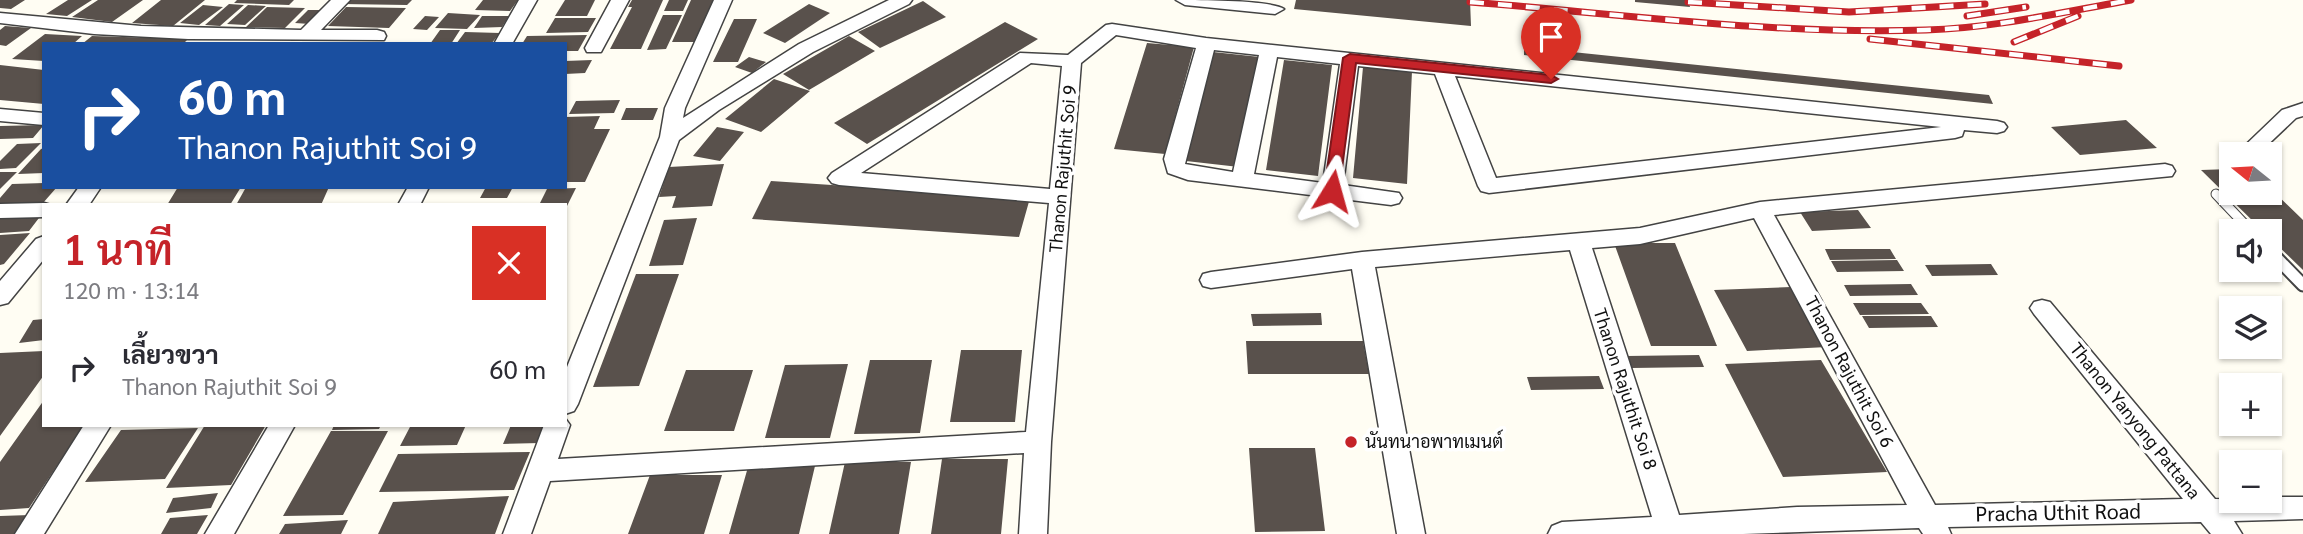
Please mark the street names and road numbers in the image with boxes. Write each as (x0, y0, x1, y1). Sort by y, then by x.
street label: Thanon Rajuthit Soi 9 (1043, 84, 1080, 254)
street label: Thanon Rajuthit Soi 6 (1801, 292, 1900, 451)
street label: Thanon Rajuthit Soi 8 (1589, 305, 1663, 472)
street label: Thanon Yanyong Pattana (2066, 337, 2206, 503)
street label: Pracha Uthit Road (1975, 497, 2141, 526)

